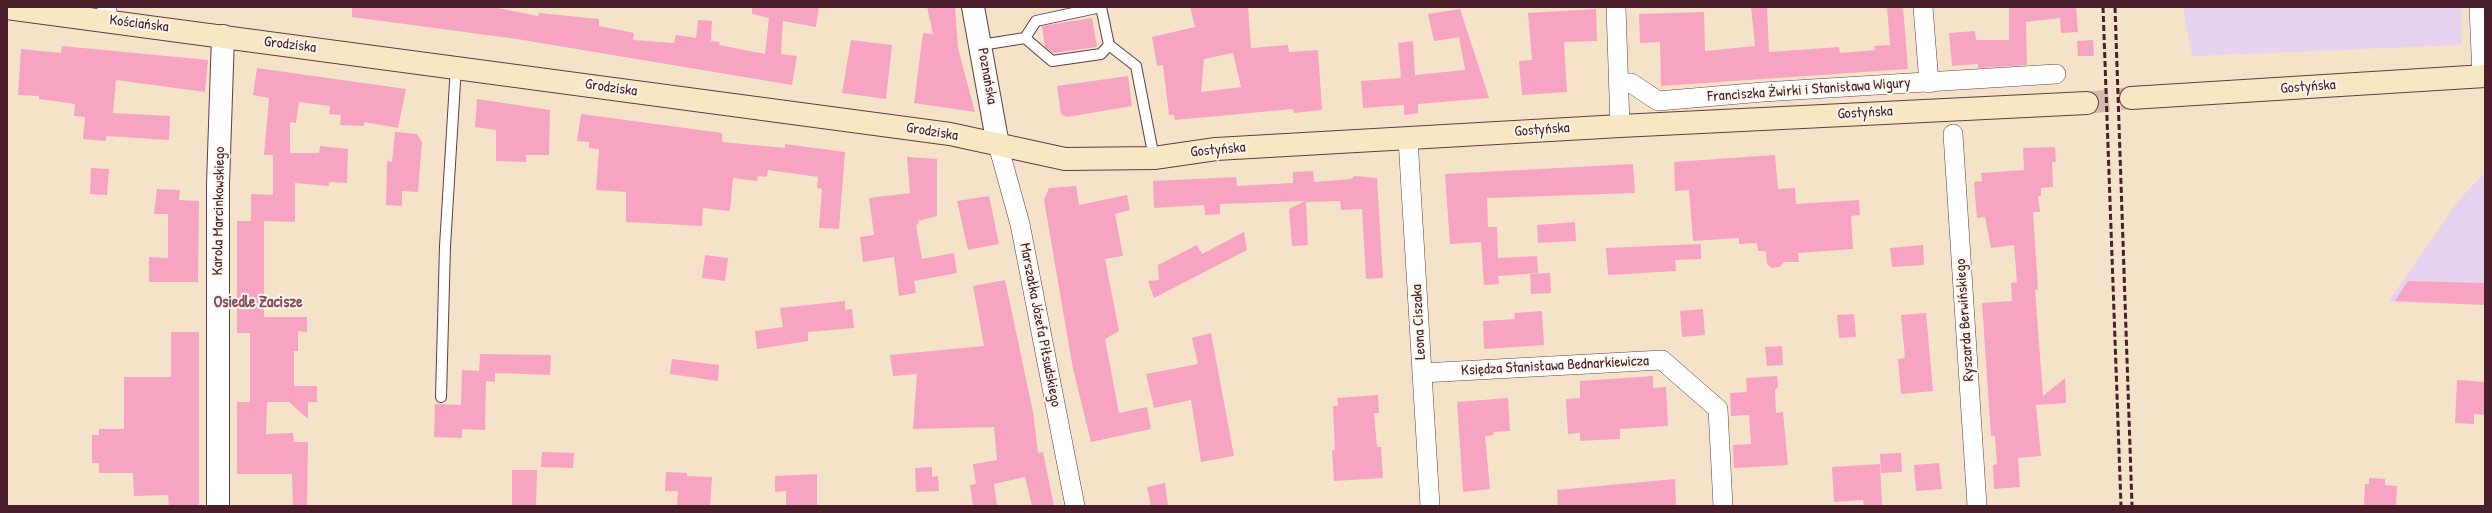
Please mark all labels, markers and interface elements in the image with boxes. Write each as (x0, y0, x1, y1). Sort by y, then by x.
street label: Kościańska (108, 11, 170, 37)
street label: Grodziska (263, 33, 317, 57)
street label: Poznańska (973, 46, 1001, 106)
street label: Franciszka Żwirki i Stanisława Wigury (1707, 74, 1911, 106)
street label: Grodziska (584, 75, 638, 101)
street label: Gostyńska (2280, 76, 2336, 98)
street label: Gostyńska (1837, 103, 1893, 123)
street label: Grodziska (905, 119, 959, 145)
street label: Gostyńska (1514, 119, 1570, 141)
street label: Gostyńska (1190, 139, 1246, 161)
street label: Karola Marcinkowskiego (209, 147, 229, 275)
street label: Marszałka Józefa Piłsudskiego (1015, 242, 1065, 408)
street label: Ryszarda Berwińskiego (1952, 258, 1978, 382)
street label: Leona Ciszaka (1408, 284, 1430, 360)
district label: Osiedle Zacisze (213, 293, 303, 313)
street label: Księdza Stanisława Bednarkiewicza (1461, 352, 1649, 380)

